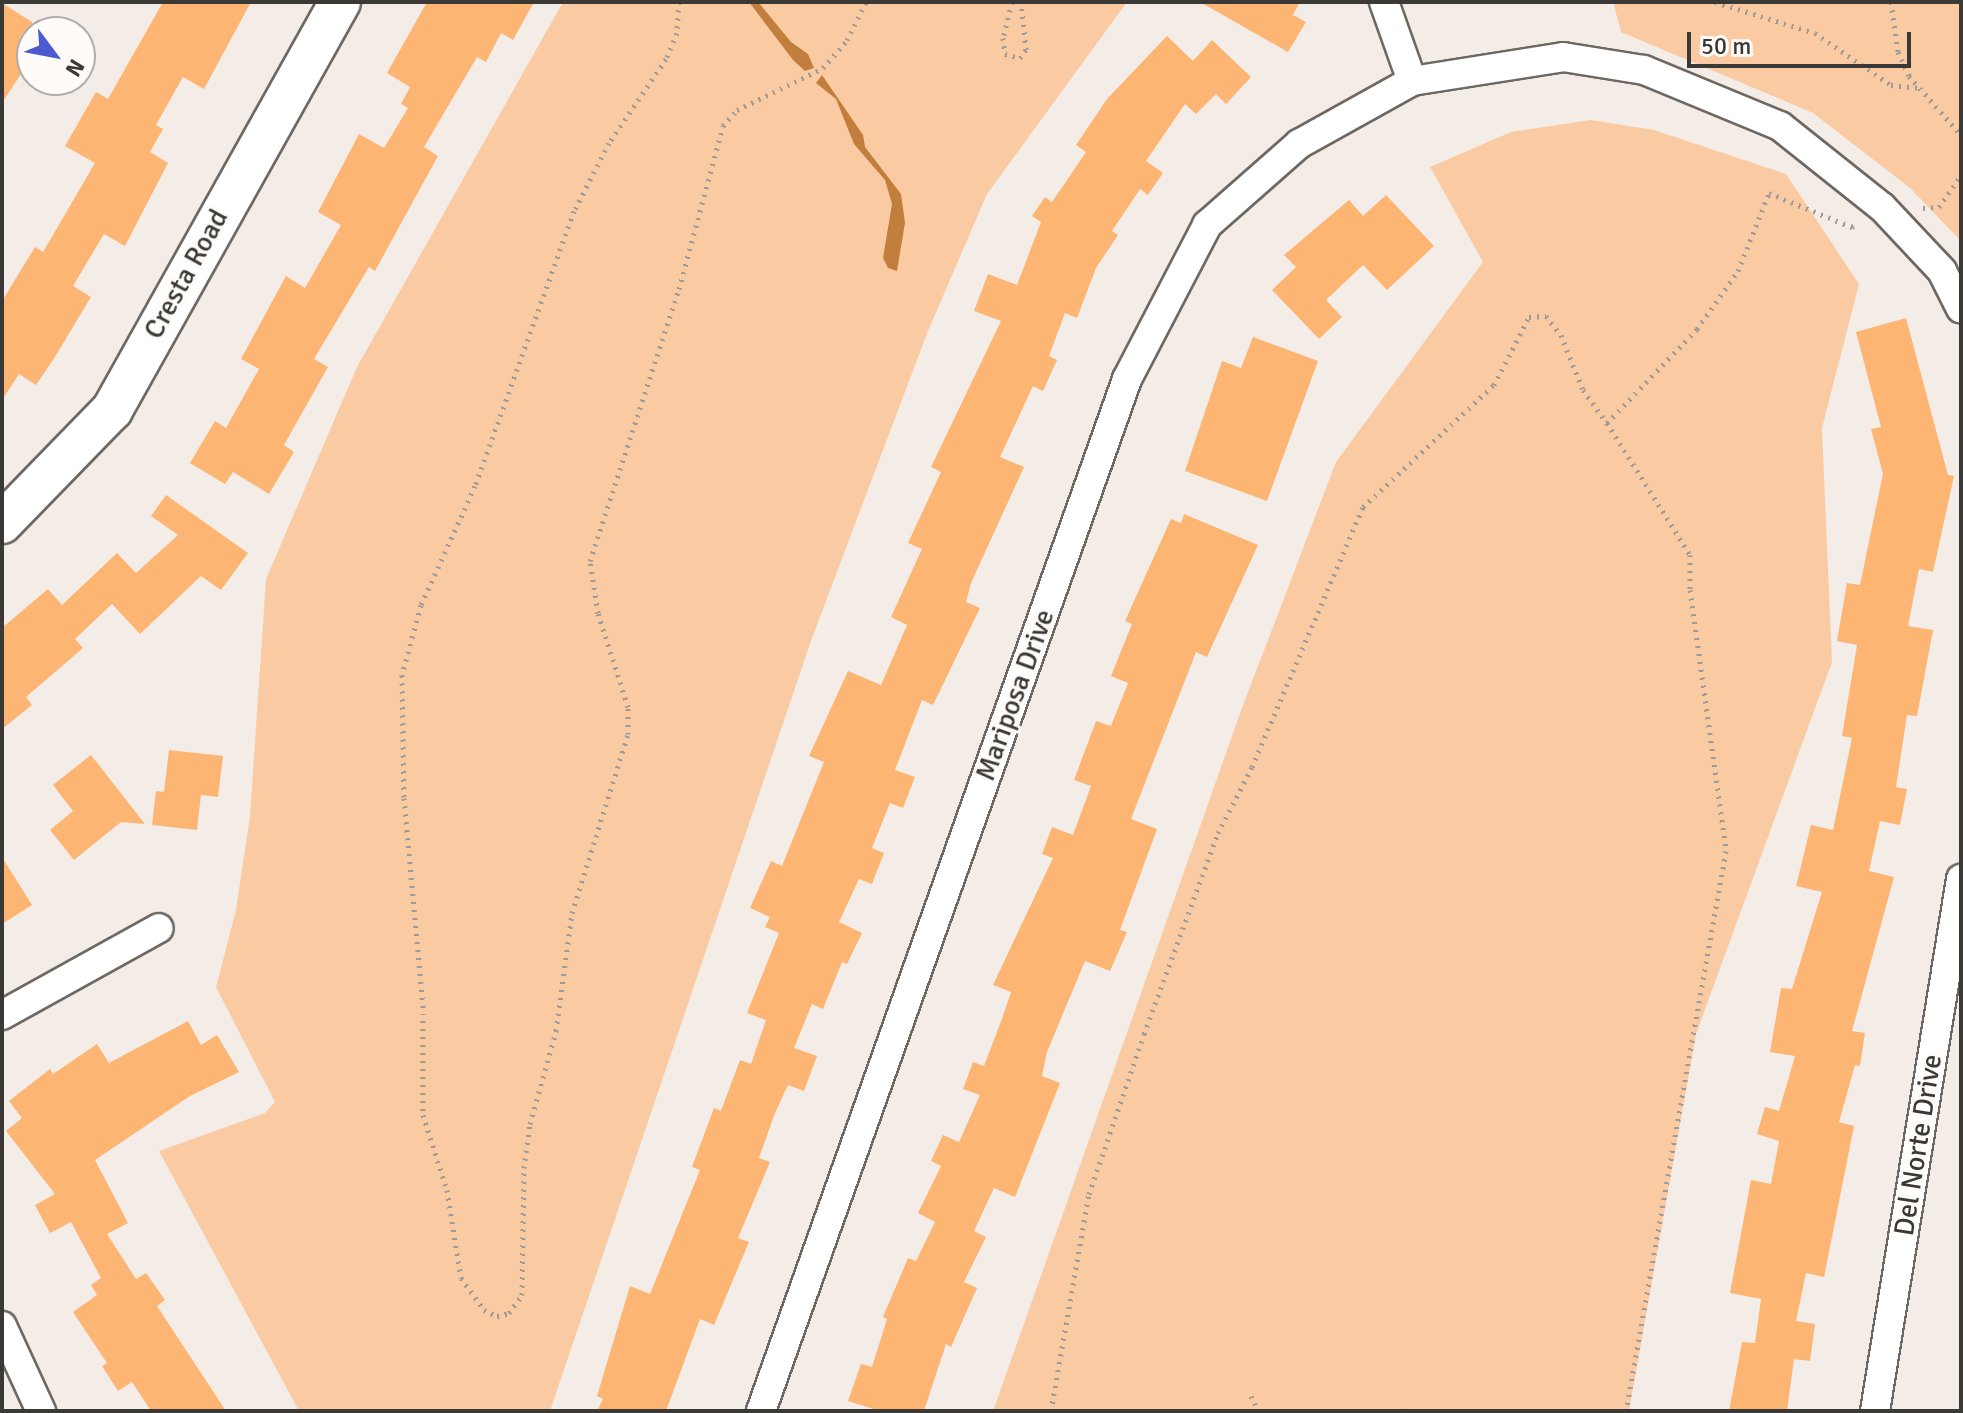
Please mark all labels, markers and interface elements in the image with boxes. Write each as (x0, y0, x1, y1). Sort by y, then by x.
north arrow (16, 16, 96, 96)
scale bar (1691, 16, 1915, 66)
text: 50 m (1701, 31, 1751, 61)
text: N (60, 54, 91, 82)
street label: Cresta Road (137, 203, 235, 345)
street label: Mariposa Drive (968, 605, 1062, 785)
street label: Del Norte Drive (1887, 1052, 1949, 1238)

